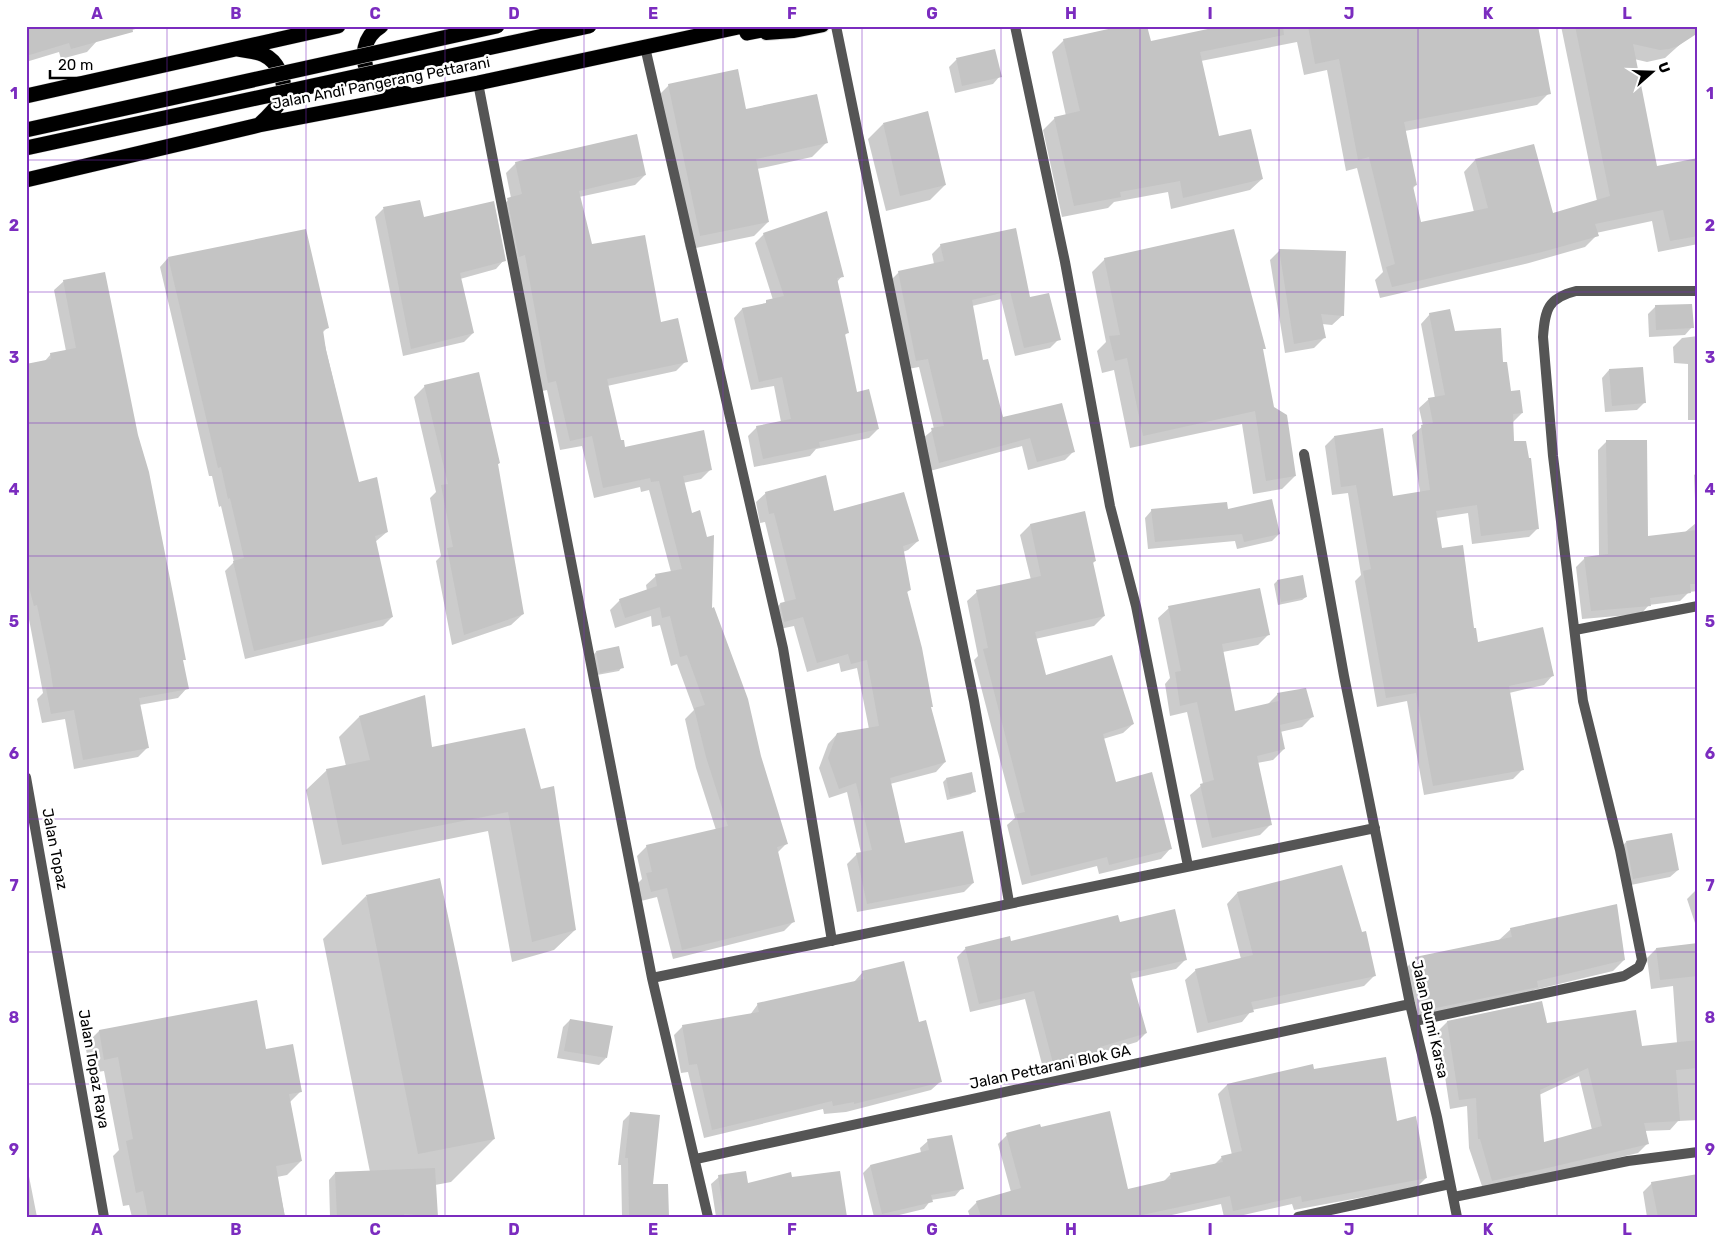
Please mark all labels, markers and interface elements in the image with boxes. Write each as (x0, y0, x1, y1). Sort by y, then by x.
text: A (91, 4, 103, 23)
text: B (230, 4, 242, 23)
text: C (369, 4, 381, 23)
text: D (508, 4, 520, 23)
text: E (648, 4, 658, 23)
text: F (787, 4, 797, 23)
text: G (926, 4, 938, 23)
text: H (1065, 4, 1077, 23)
text: I (1207, 4, 1213, 23)
text: J (1344, 4, 1354, 23)
text: K (1483, 4, 1494, 23)
text: L (1622, 4, 1632, 23)
scale bar (50, 48, 122, 80)
north arrow (1626, 48, 1676, 98)
street label: Jalan Andi Pangerang Pettarani (270, 53, 492, 113)
text: 20 m (58, 56, 93, 74)
text: U (1654, 60, 1673, 75)
text: 1 (10, 84, 18, 103)
text: 1 (1706, 84, 1714, 103)
text: 2 (9, 216, 19, 235)
text: 2 (1705, 216, 1715, 235)
text: 3 (9, 348, 19, 367)
text: 3 (1705, 348, 1715, 367)
text: 4 (9, 480, 20, 499)
text: 4 (1705, 480, 1716, 499)
text: 5 (9, 612, 19, 631)
text: 5 (1705, 612, 1715, 631)
text: 6 (9, 744, 19, 763)
text: 6 (1705, 744, 1715, 763)
street label: Jalan Topaz (38, 807, 72, 892)
text: 7 (9, 876, 19, 895)
text: 7 (1705, 876, 1715, 895)
street label: Jalan Bumi Karsa (1408, 958, 1452, 1080)
text: 8 (9, 1008, 20, 1027)
street label: Jalan Topaz Raya (75, 1008, 113, 1130)
text: 8 (1705, 1008, 1716, 1027)
street label: Jalan Pettarani Blok GA (968, 1041, 1132, 1093)
text: 9 (9, 1140, 19, 1159)
text: 9 (1705, 1140, 1715, 1159)
text: A (91, 1220, 103, 1239)
text: B (230, 1220, 242, 1239)
text: C (369, 1220, 381, 1239)
text: D (508, 1220, 520, 1239)
text: E (648, 1220, 658, 1239)
text: F (787, 1220, 797, 1239)
text: G (926, 1220, 938, 1239)
text: H (1065, 1220, 1077, 1239)
text: I (1207, 1220, 1213, 1239)
text: J (1344, 1220, 1354, 1239)
text: K (1483, 1220, 1494, 1239)
text: L (1622, 1220, 1632, 1239)

